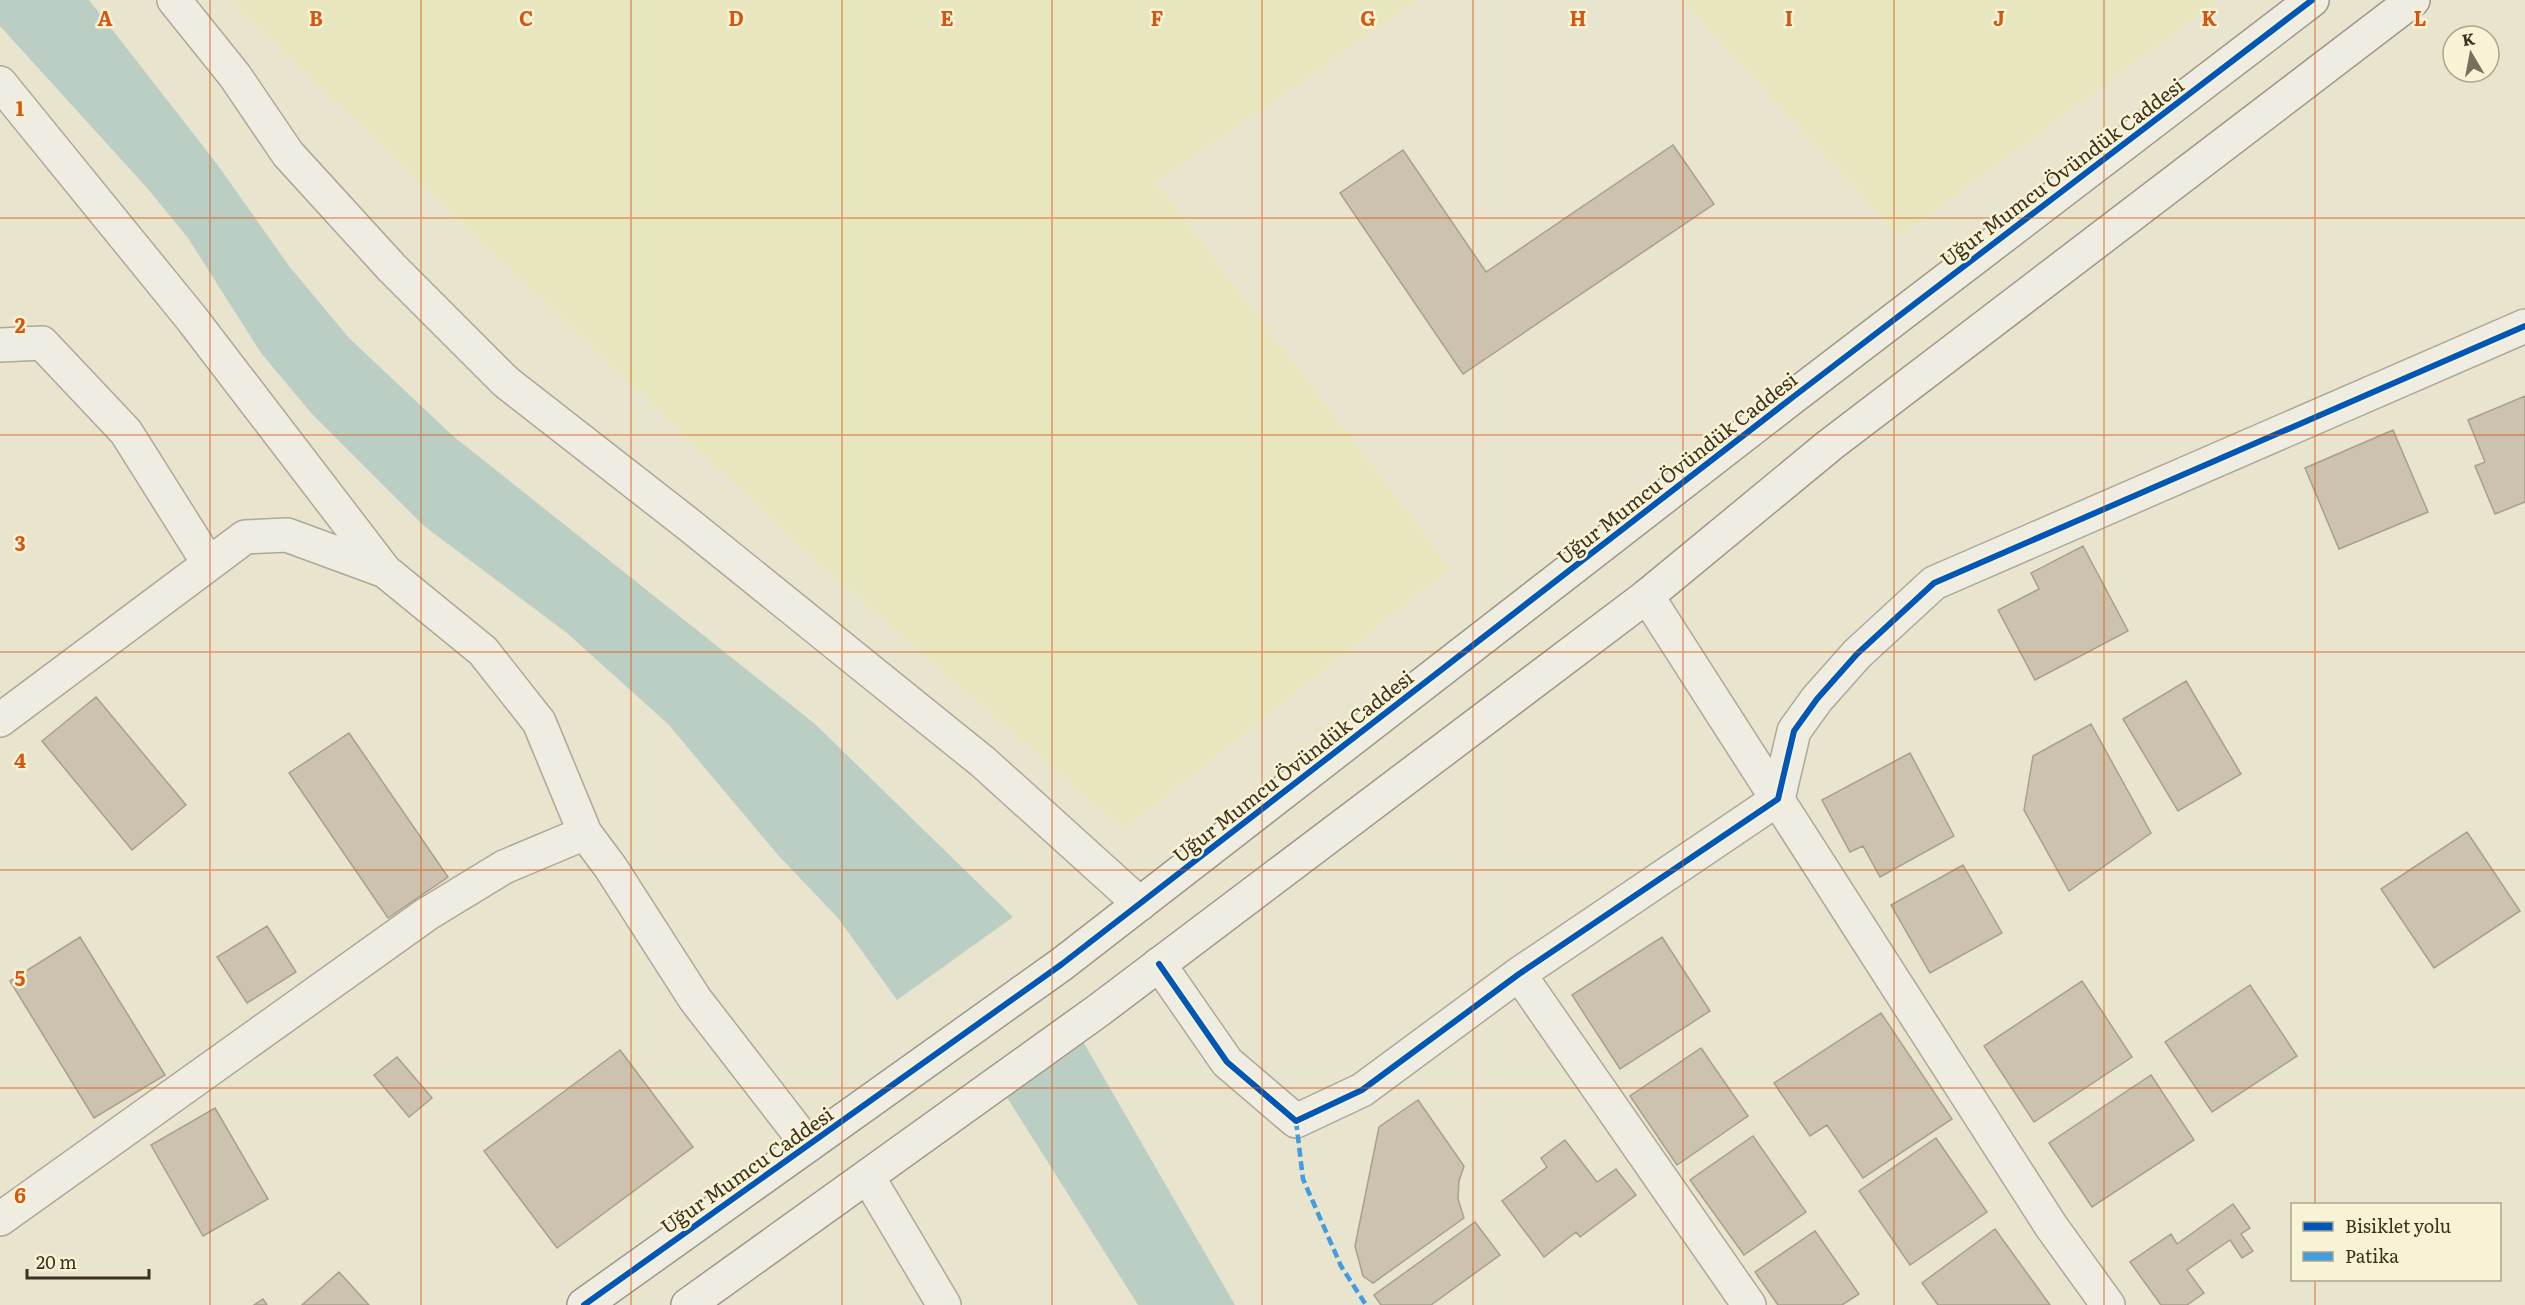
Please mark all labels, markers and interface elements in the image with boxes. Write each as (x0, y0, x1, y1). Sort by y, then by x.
text: A (97, 2, 113, 32)
text: B (309, 2, 323, 32)
text: C (519, 2, 533, 32)
text: D (728, 2, 744, 32)
text: E (940, 2, 954, 32)
text: F (1151, 2, 1164, 32)
text: G (1360, 2, 1376, 32)
text: H (1570, 2, 1586, 32)
text: I (1785, 2, 1793, 32)
text: J (1993, 2, 2005, 32)
text: K (2201, 2, 2217, 32)
text: L (2414, 2, 2427, 32)
north arrow (2441, 24, 2501, 84)
text: K (2460, 25, 2477, 51)
street label: Uğur Mumcu Övündük Caddesi (1933, 69, 2189, 273)
text: 1 (16, 92, 24, 122)
text: 2 (15, 309, 26, 339)
street label: Uğur Mumcu Övündük Caddesi (1549, 363, 1803, 571)
text: 3 (14, 527, 26, 557)
street label: Uğur Mumcu Övündük Caddesi (1165, 661, 1419, 869)
text: 4 (14, 744, 26, 774)
text: 5 (15, 962, 26, 992)
street label: Uğur Mumcu Caddesi (654, 1098, 839, 1240)
text: 6 (14, 1179, 26, 1209)
legend (2291, 1203, 2501, 1281)
text: Bisiklet yolu (2345, 1212, 2451, 1239)
scale bar (27, 1242, 148, 1280)
text: Patika (2345, 1242, 2399, 1269)
text: 20 m (36, 1248, 77, 1275)

